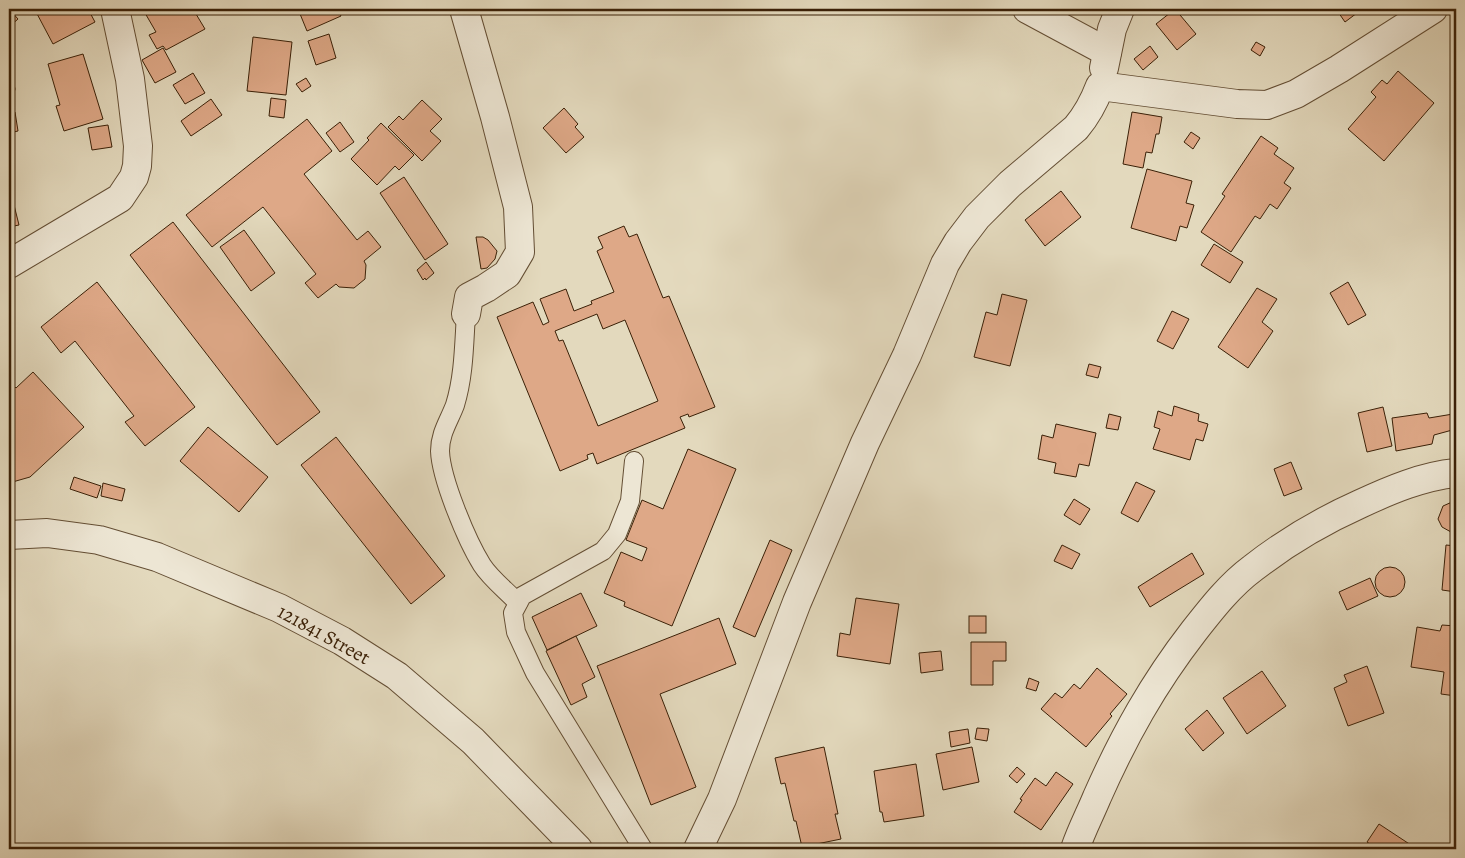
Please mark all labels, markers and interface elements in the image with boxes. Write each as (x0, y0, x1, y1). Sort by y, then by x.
street label: 121841 Street (273, 598, 375, 671)

